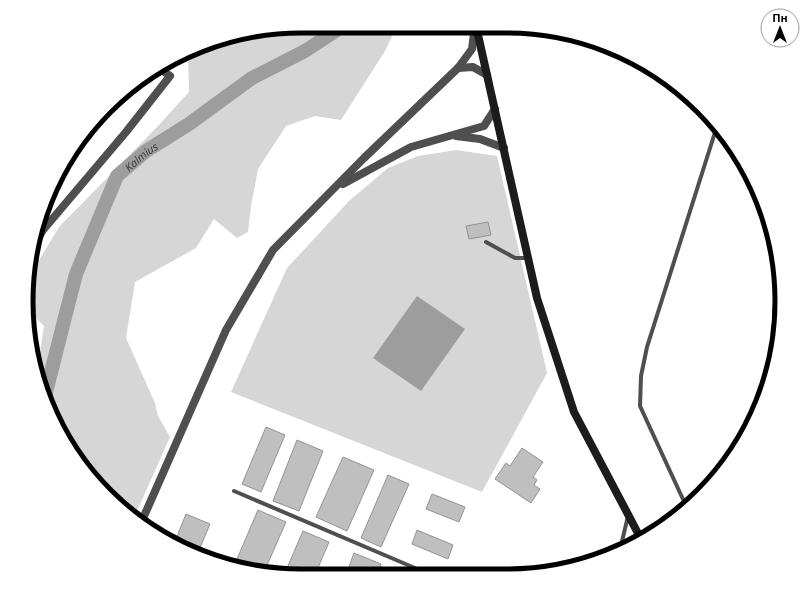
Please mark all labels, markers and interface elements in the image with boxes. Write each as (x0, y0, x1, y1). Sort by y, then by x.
north arrow (760, 8, 800, 48)
text: Пн (772, 10, 788, 25)
water label: Kalmius (121, 138, 160, 174)

